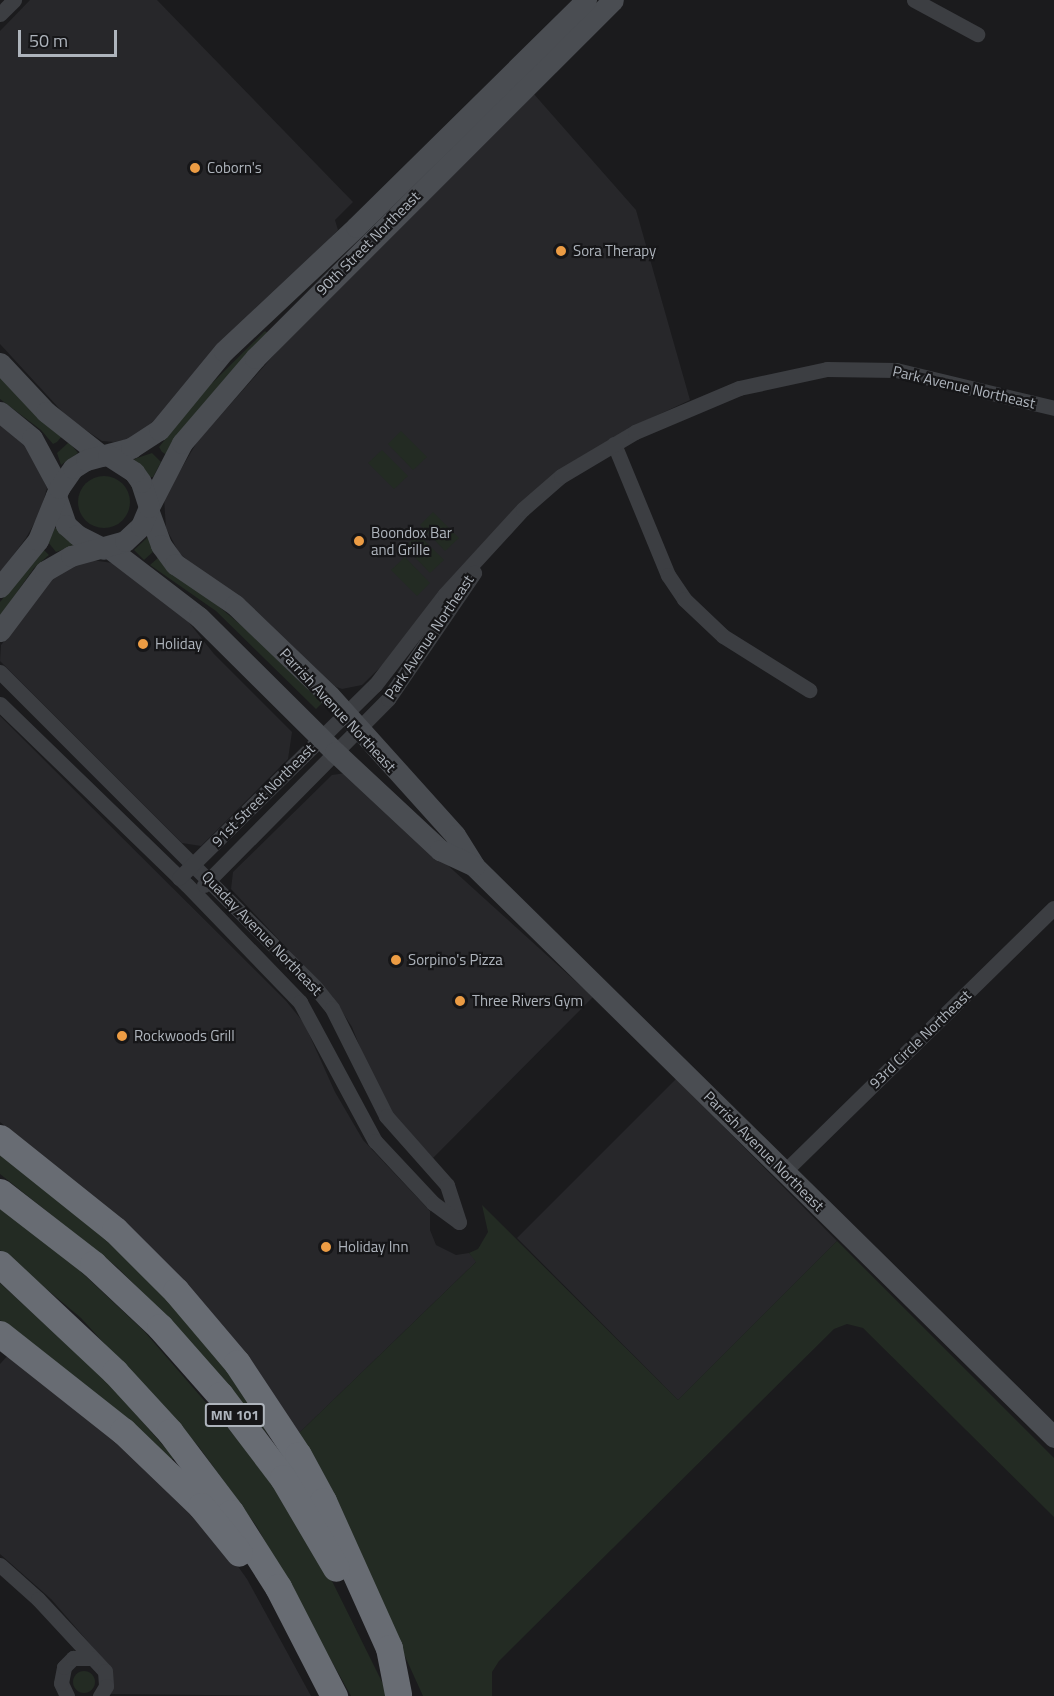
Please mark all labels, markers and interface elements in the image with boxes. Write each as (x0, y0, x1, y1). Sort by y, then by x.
scale bar (21, 18, 120, 56)
text: 50 m (29, 27, 68, 54)
place label: Coborn's (207, 159, 262, 177)
marker: Coborn's (188, 161, 202, 175)
street label: 90th Street Northeast (312, 187, 424, 299)
place label: Sora Therapy (573, 242, 656, 260)
marker: Sora Therapy (554, 244, 568, 258)
street label: Park Avenue Northeast (891, 362, 1037, 412)
place label: Boondox Bar and Grille (371, 523, 452, 558)
marker: Boondox Bar and Grille (352, 534, 366, 548)
street label: Park Avenue Northeast (381, 571, 477, 703)
place label: Holiday (155, 635, 202, 653)
marker: Holiday (136, 637, 150, 651)
street label: Parrish Avenue Northeast (276, 644, 400, 776)
street label: 91st Street Northeast (208, 740, 318, 850)
street label: Quaday Avenue Northeast (198, 867, 326, 999)
place label: Sorpino's Pizza (408, 951, 503, 969)
marker: Sorpino's Pizza (389, 953, 403, 967)
street label: 93rd Circle Northeast (865, 986, 975, 1092)
place label: Three Rivers Gym (472, 992, 583, 1010)
marker: Three Rivers Gym (453, 994, 467, 1008)
place label: Rockwoods Grill (134, 1027, 235, 1045)
marker: Rockwoods Grill (115, 1029, 129, 1043)
street label: Parrish Avenue Northeast (700, 1087, 828, 1215)
place label: Holiday Inn (338, 1238, 408, 1256)
marker: Holiday Inn (319, 1240, 333, 1254)
road number: MN 101 (204, 1404, 266, 1426)

